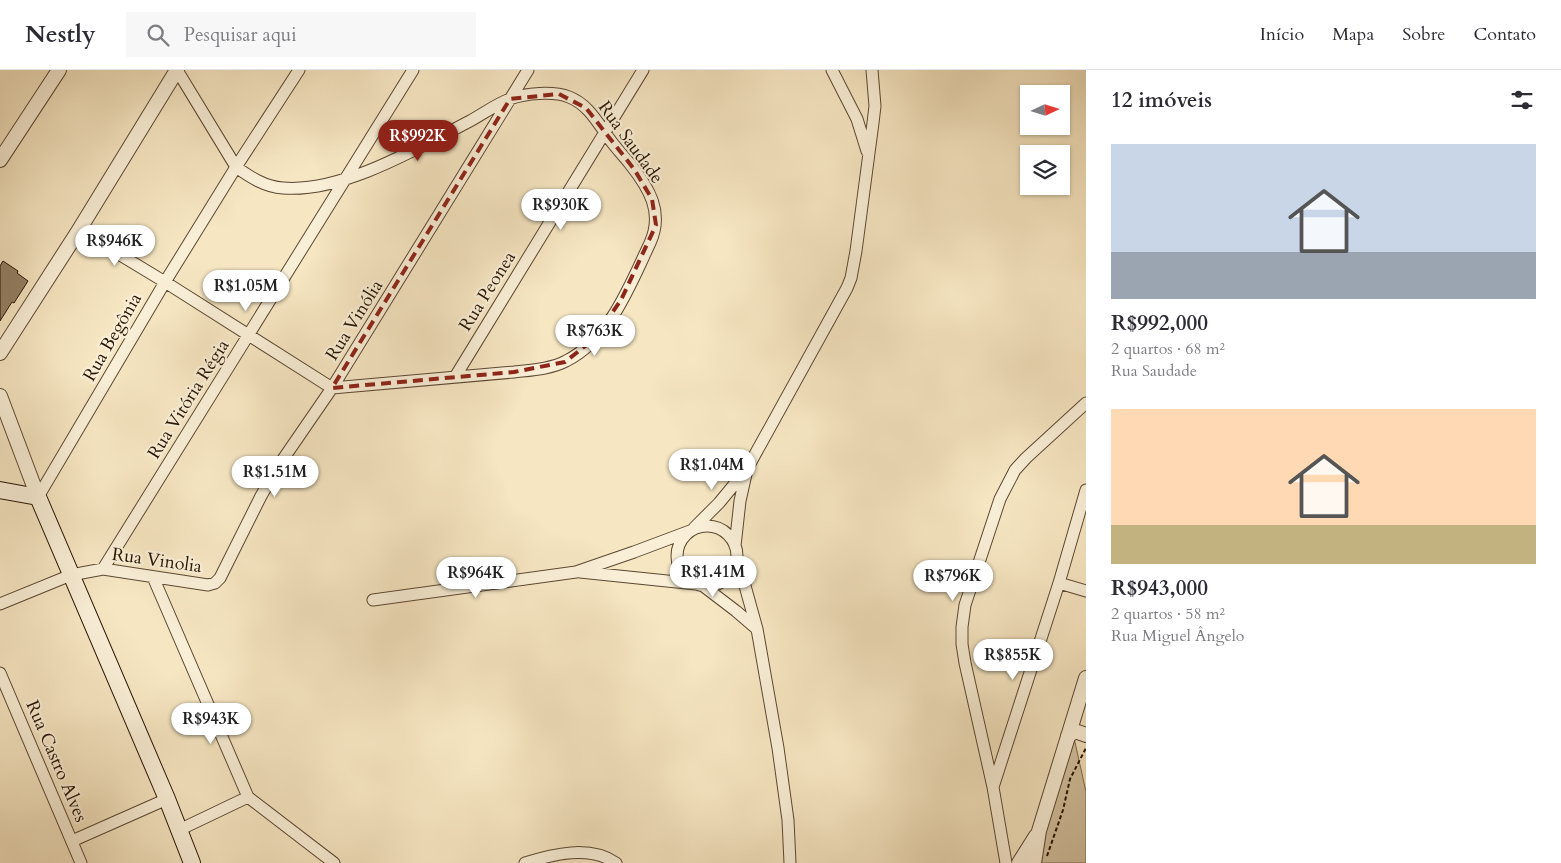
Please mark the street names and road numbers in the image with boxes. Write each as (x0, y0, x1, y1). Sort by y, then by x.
street label: Rua Saudade (592, 96, 669, 189)
street label: Rua Peonea (453, 246, 522, 336)
street label: Rua Vinólia (320, 275, 389, 365)
street label: Rua Begônia (77, 288, 148, 386)
street label: Rua Vitória Régia (142, 335, 235, 464)
street label: Rua Vinolia (110, 542, 204, 579)
street label: Rua Castro Alves (20, 696, 93, 826)

